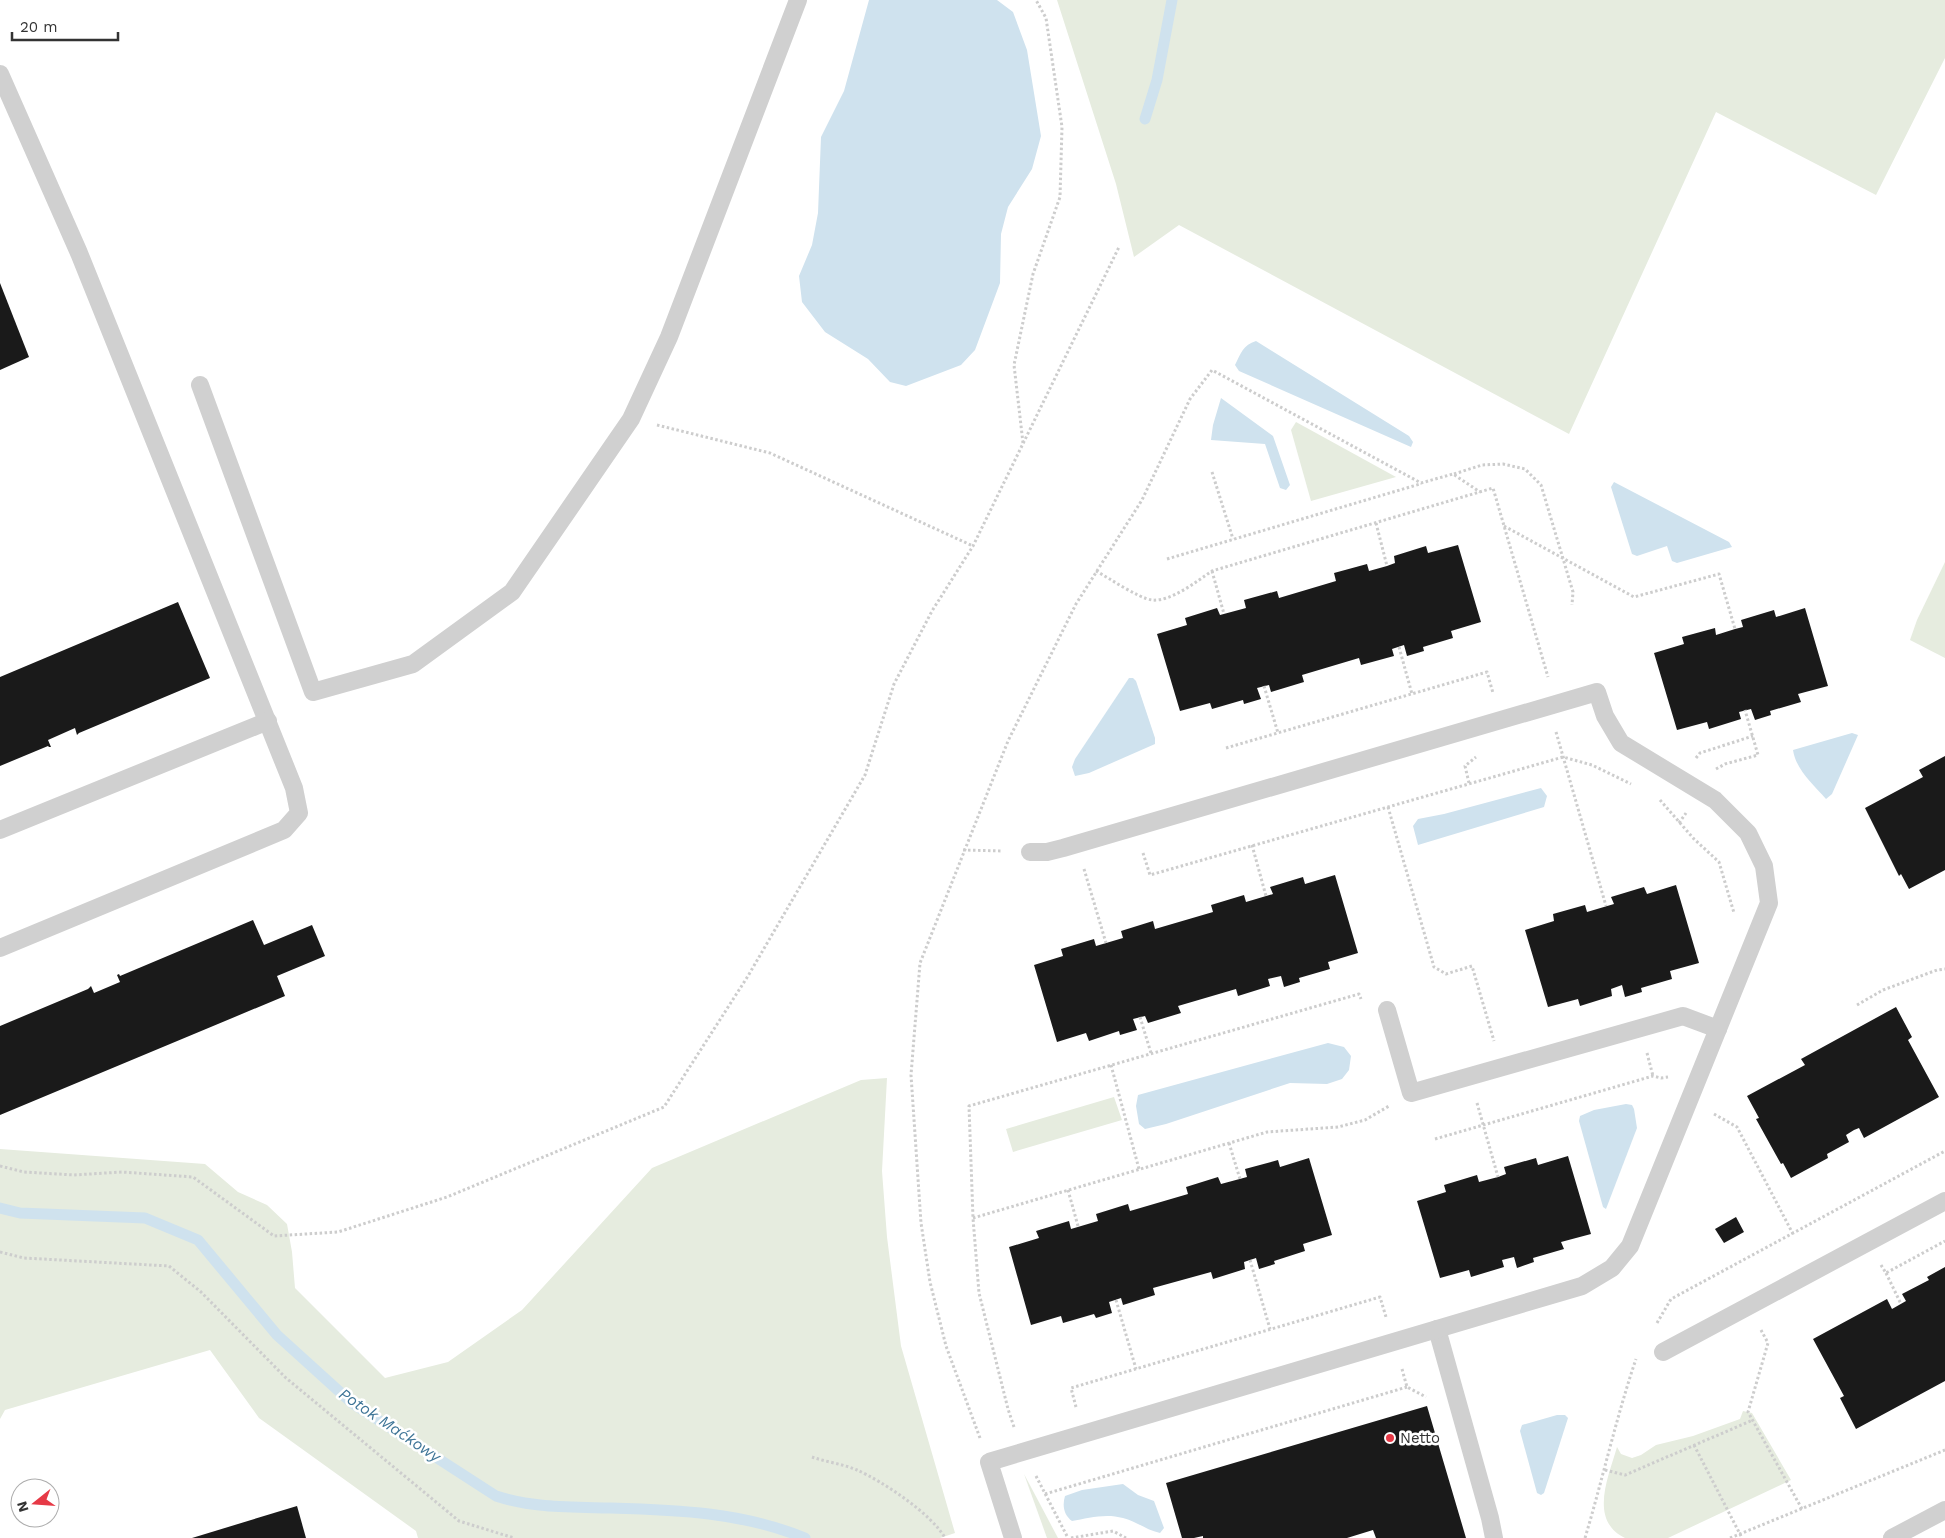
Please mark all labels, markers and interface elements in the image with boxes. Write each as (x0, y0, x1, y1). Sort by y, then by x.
scale bar (12, 10, 119, 42)
text: 20 m (20, 18, 58, 36)
water label: Potok Maćkowy (336, 1384, 445, 1466)
place label: Netto (1400, 1429, 1440, 1447)
marker: Netto (1384, 1432, 1396, 1444)
north arrow (10, 1478, 60, 1528)
text: N (13, 1500, 32, 1514)

